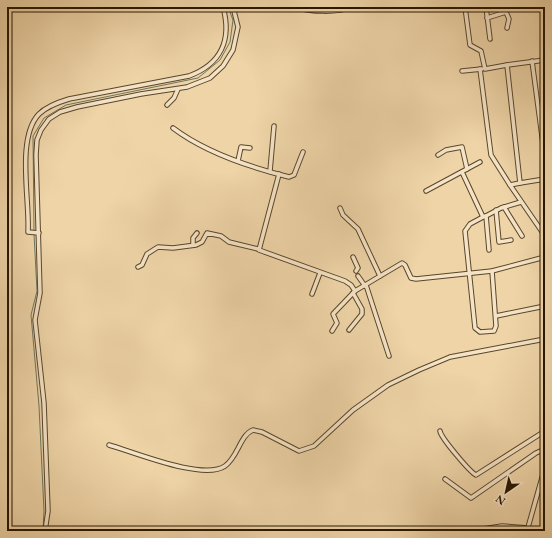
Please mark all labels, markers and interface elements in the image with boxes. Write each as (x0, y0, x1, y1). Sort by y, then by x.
north arrow (486, 472, 526, 512)
text: N (493, 492, 508, 509)

